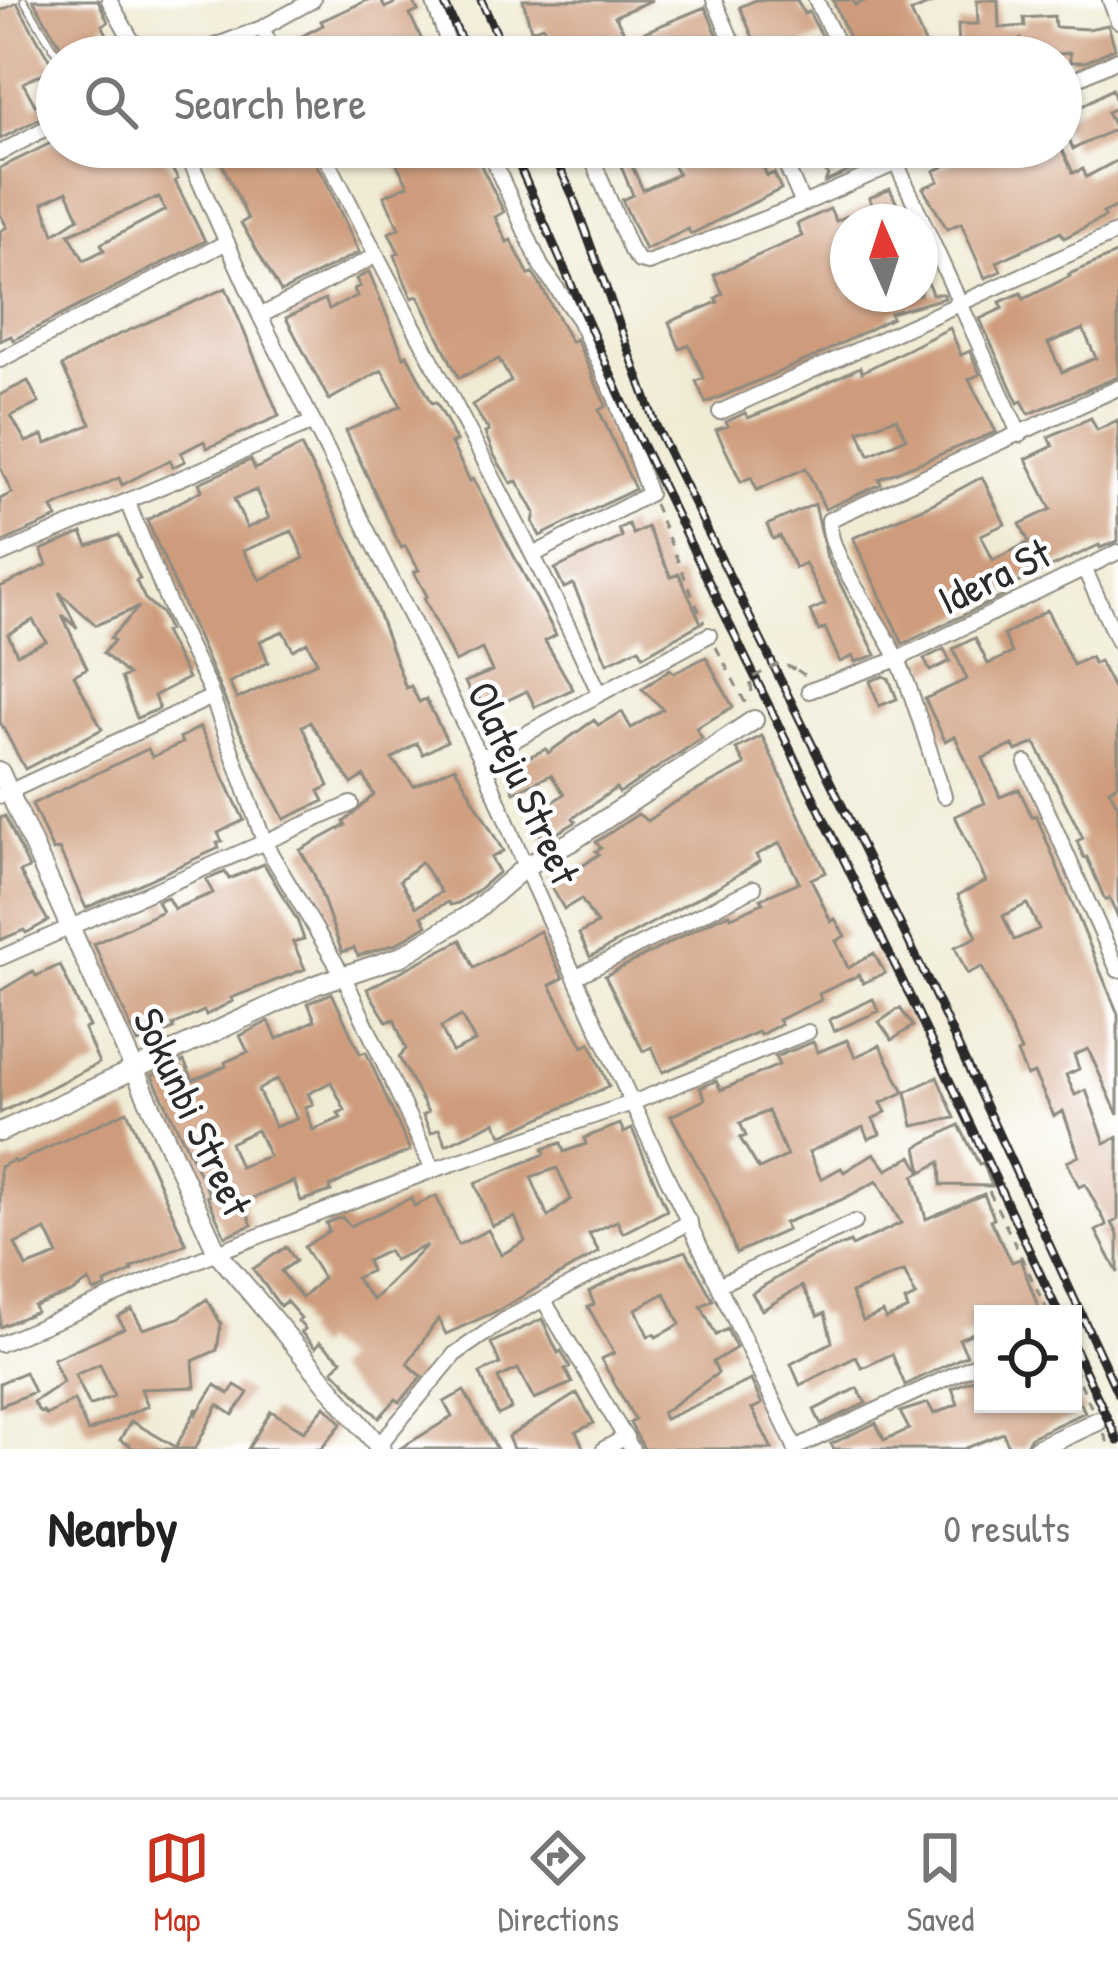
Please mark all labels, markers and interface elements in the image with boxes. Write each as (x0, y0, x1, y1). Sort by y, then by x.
search box (36, 36, 1082, 168)
icon: search (78, 69, 144, 135)
text: Search here (174, 72, 366, 133)
north arrow (830, 204, 938, 312)
street label: Idera St (928, 524, 1060, 627)
street label: Olateju Street (454, 672, 595, 894)
street label: Sokunbi Street (120, 998, 267, 1226)
map controls (974, 1305, 1082, 1413)
button: locate (974, 1305, 1082, 1413)
text: Nearby (48, 1493, 178, 1562)
text: 0 results (944, 1501, 1070, 1554)
tab: Map (144, 1825, 210, 1941)
tab: Directions (498, 1825, 619, 1941)
tab: Saved (907, 1825, 974, 1941)

